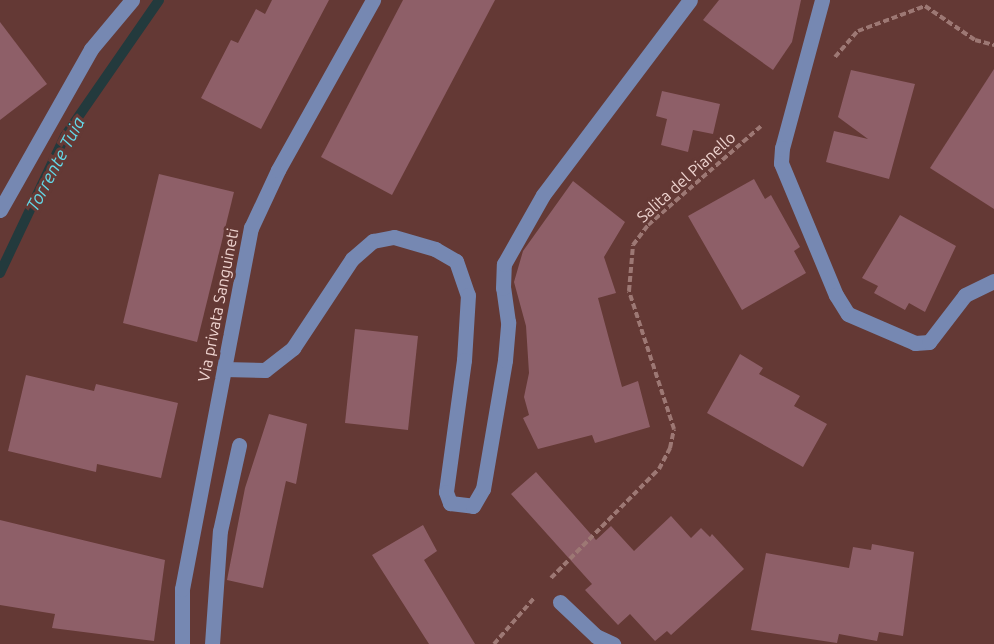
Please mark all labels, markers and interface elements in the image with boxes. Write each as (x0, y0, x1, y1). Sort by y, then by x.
water label: Torrente Tuia (21, 113, 89, 215)
street label: Salita del Pianello (633, 128, 739, 226)
street label: Via privata Sanguineti (194, 227, 242, 383)

